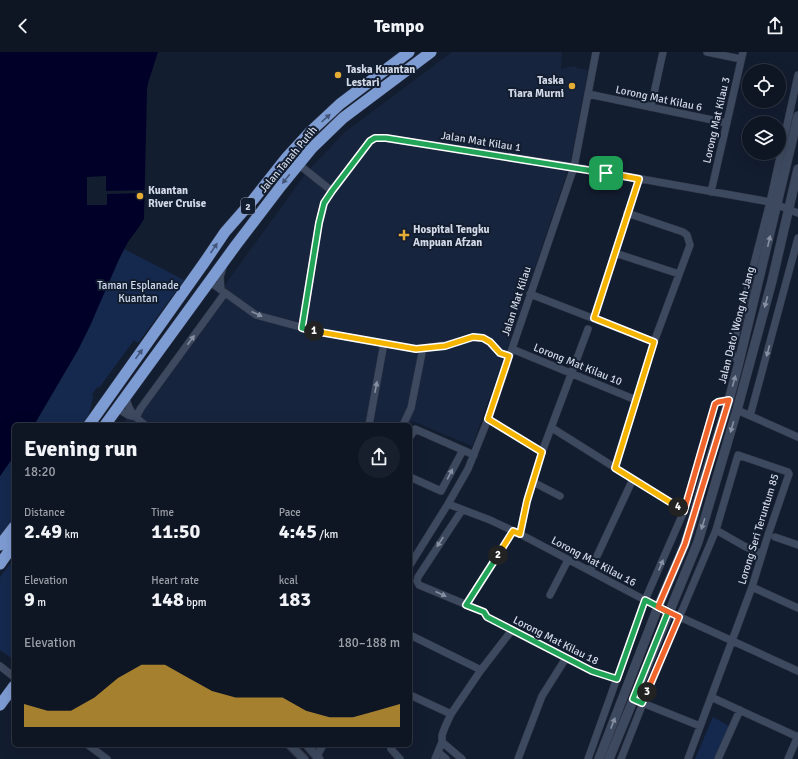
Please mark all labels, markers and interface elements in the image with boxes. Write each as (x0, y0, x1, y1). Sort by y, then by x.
icon: back (12, 15, 34, 37)
text: Tempo (374, 15, 424, 37)
icon: share (764, 15, 786, 37)
place label: Taska Kuantan Lestari (346, 63, 415, 89)
map controls (742, 64, 786, 160)
button: locate (742, 64, 786, 108)
marker: Taska Kuantan Lestari (333, 70, 343, 80)
place label: Taska Tiara Murni (508, 74, 564, 100)
street label: Lorong Mat Kilau 3 (700, 76, 733, 165)
marker: Taska Tiara Murni (567, 81, 577, 91)
street label: Lorong Mat Kilau 6 (614, 83, 703, 114)
one-way arrow (320, 113, 331, 122)
button: layers (742, 116, 786, 160)
street label: Jalan Tanah Putih (257, 123, 320, 195)
street label: Jalan Mat Kilau 1 (440, 129, 522, 154)
pin (589, 156, 623, 190)
icon: arrive (595, 162, 617, 184)
one-way arrow (282, 173, 291, 184)
place label: Kuantan River Cruise (148, 184, 207, 210)
marker: Kuantan River Cruise (135, 191, 145, 201)
road number: 2 (241, 198, 255, 214)
place label: Hospital Tengku Ampuan Afzan (413, 223, 490, 249)
marker: Hospital Tengku Ampuan Afzan (398, 229, 410, 241)
one-way arrow (766, 235, 772, 247)
one-way arrow (210, 243, 218, 253)
street label: Jalan Mat Kilau (499, 265, 534, 338)
street label: Jalan Dato' Wong Ah Jang (716, 265, 757, 385)
park label: Taman Esplanade Kuantan (97, 279, 179, 305)
one-way arrow (763, 295, 769, 308)
one-way arrow (251, 311, 263, 317)
pin: 1 (304, 321, 324, 341)
text: 1 (311, 324, 317, 337)
one-way arrow (187, 335, 195, 345)
street label: Lorong Mat Kilau 10 (532, 341, 624, 388)
one-way arrow (765, 345, 771, 357)
one-way arrow (135, 349, 143, 360)
one-way arrow (731, 374, 737, 386)
one-way arrow (373, 381, 379, 393)
one-way arrow (729, 421, 735, 433)
text: Evening run (24, 435, 138, 462)
button: share (358, 436, 400, 478)
text: 18:20 (24, 464, 56, 480)
one-way arrow (447, 469, 453, 480)
street label: Lorong Seri Teruntum 85 (735, 472, 782, 586)
pin: 4 (668, 497, 688, 517)
text: 4 (675, 500, 681, 513)
text: Distance (24, 506, 65, 519)
text: Time (151, 506, 174, 519)
text: Pace (279, 506, 301, 519)
text: 2.49 (24, 519, 62, 544)
text: 11:50 (151, 519, 200, 544)
text: 4:45 (279, 519, 317, 544)
one-way arrow (700, 519, 706, 531)
text: km (62, 528, 79, 541)
text: /km (317, 528, 338, 541)
street label: Lorong Mat Kilau 16 (549, 534, 638, 589)
one-way arrow (436, 537, 444, 547)
pin: 2 (488, 545, 508, 565)
text: 2 (495, 548, 501, 561)
one-way arrow (658, 558, 664, 570)
text: Elevation (24, 574, 68, 587)
text: Heart rate (151, 574, 199, 587)
text: kcal (279, 574, 298, 587)
text: 9 (24, 587, 35, 612)
text: 148 (151, 587, 184, 612)
text: 183 (279, 587, 311, 612)
one-way arrow (435, 592, 447, 598)
text: m (35, 596, 46, 609)
text: bpm (184, 596, 207, 609)
street label: Lorong Mat Kilau 18 (511, 613, 601, 668)
text: Elevation (24, 635, 76, 651)
text: 180–188 m (338, 635, 400, 651)
pin: 3 (637, 682, 657, 702)
text: 3 (644, 685, 650, 698)
one-way arrow (611, 716, 617, 728)

